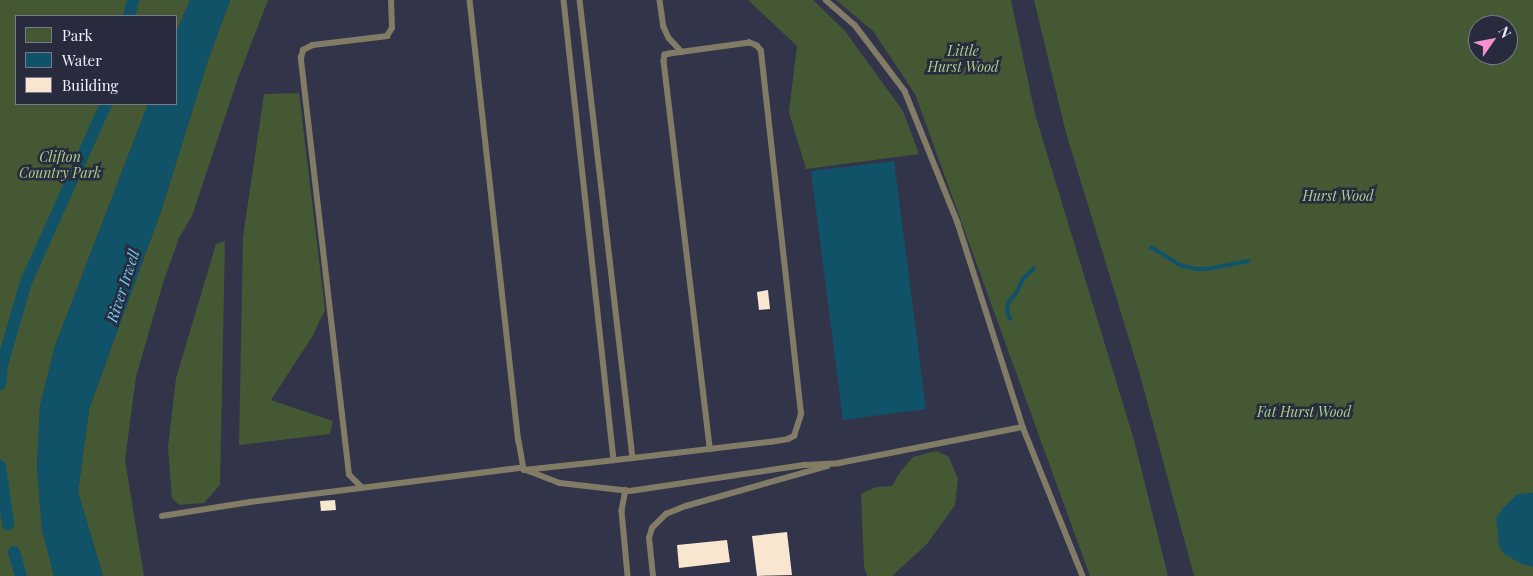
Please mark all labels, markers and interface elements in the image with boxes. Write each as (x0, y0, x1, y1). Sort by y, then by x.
legend (15, 15, 178, 105)
north arrow (1468, 15, 1518, 65)
text: N (1494, 23, 1516, 42)
text: Park (62, 25, 93, 45)
park label: Little Hurst Wood (927, 43, 999, 75)
text: Water (62, 50, 102, 70)
text: Building (62, 75, 118, 95)
park label: Clifton Country Park (19, 149, 101, 182)
park label: Hurst Wood (1302, 188, 1374, 204)
water label: River Irwell (103, 247, 143, 325)
park label: Fat Hurst Wood (1257, 404, 1351, 420)

